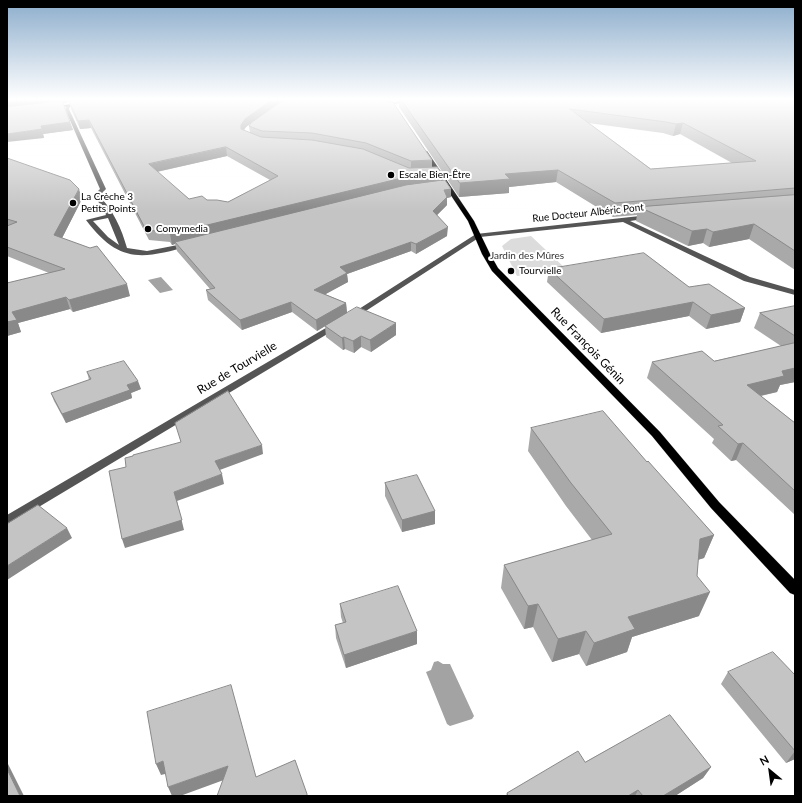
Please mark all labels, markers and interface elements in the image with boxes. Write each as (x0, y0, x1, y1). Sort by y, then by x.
place label: Escale Bien-Être (399, 169, 470, 181)
marker: Escale Bien-Être (386, 170, 396, 180)
place label: La Crèche 3 Petits Points (81, 191, 136, 214)
marker: La Crèche 3 Petits Points (68, 198, 78, 208)
street label: Rue Docteur Albéric Pont (532, 201, 644, 225)
place label: Comymedia (156, 223, 208, 235)
marker: Comymedia (143, 224, 153, 234)
park label: Jardin des Mûres (490, 250, 564, 262)
place label: Tourvielle (519, 265, 561, 277)
marker: Tourvielle (506, 266, 516, 276)
street label: Rue François Génin (548, 305, 628, 387)
street label: Rue de Tourvielle (195, 339, 279, 397)
north arrow (750, 751, 790, 791)
text: N (757, 752, 771, 768)

